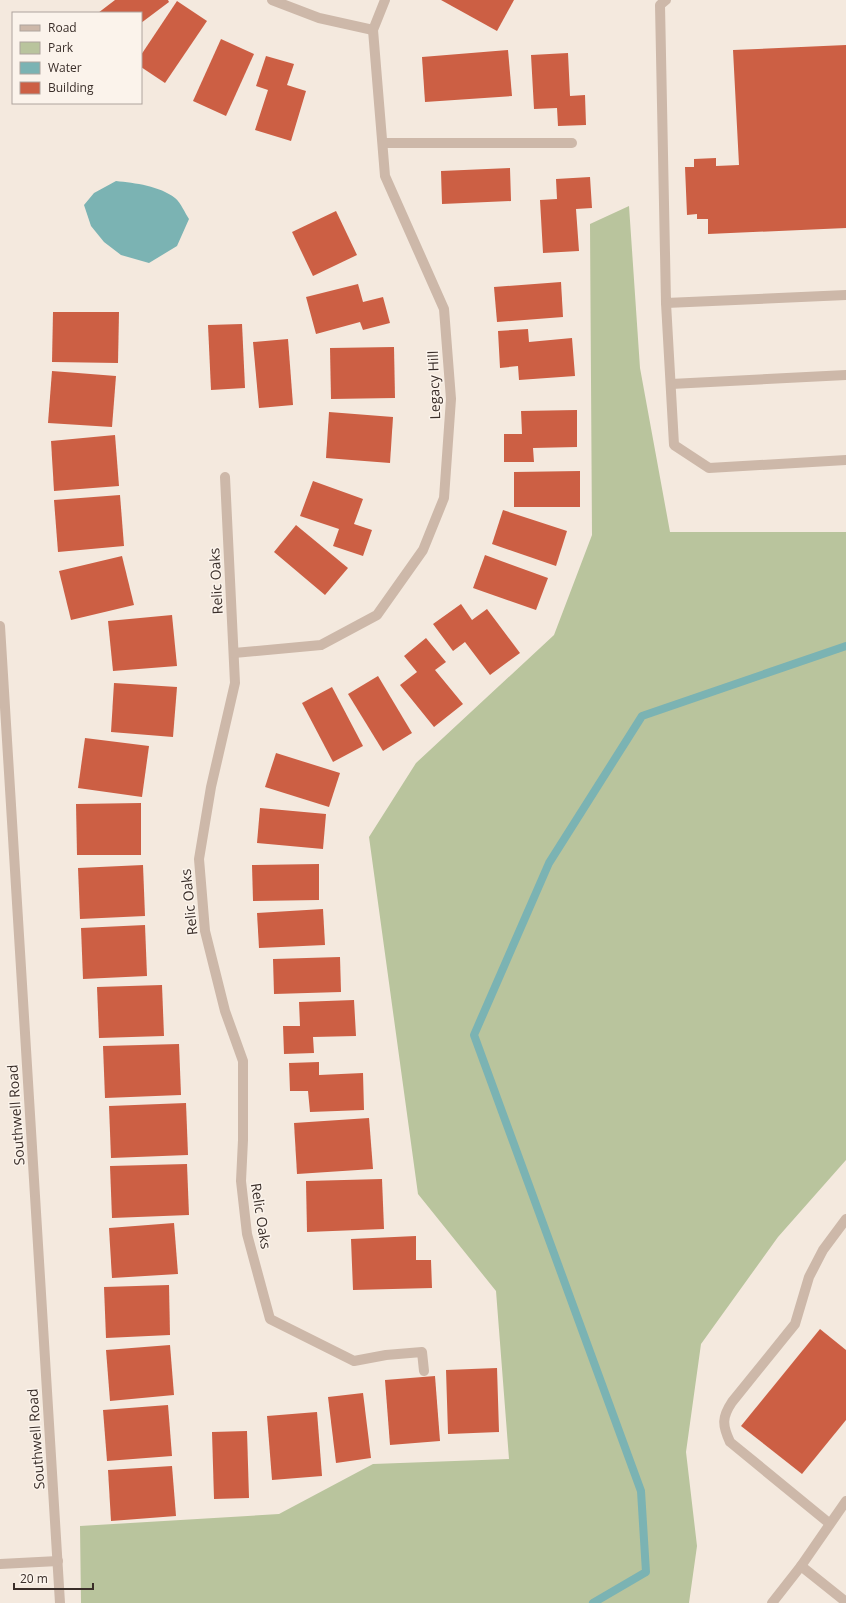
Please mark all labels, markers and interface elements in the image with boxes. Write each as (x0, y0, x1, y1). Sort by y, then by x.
legend (12, 12, 142, 104)
text: Road (48, 19, 77, 36)
text: Park (48, 39, 74, 56)
text: Water (48, 59, 82, 76)
text: Building (48, 79, 94, 96)
street label: Legacy Hill (423, 350, 444, 420)
street label: Relic Oaks (204, 547, 227, 615)
street label: Relic Oaks (176, 868, 201, 936)
street label: Southwell Road (2, 1064, 29, 1166)
street label: Relic Oaks (247, 1182, 276, 1251)
street label: Southwell Road (22, 1388, 49, 1490)
scale bar (14, 1565, 93, 1591)
text: 20 m (20, 1570, 48, 1587)

